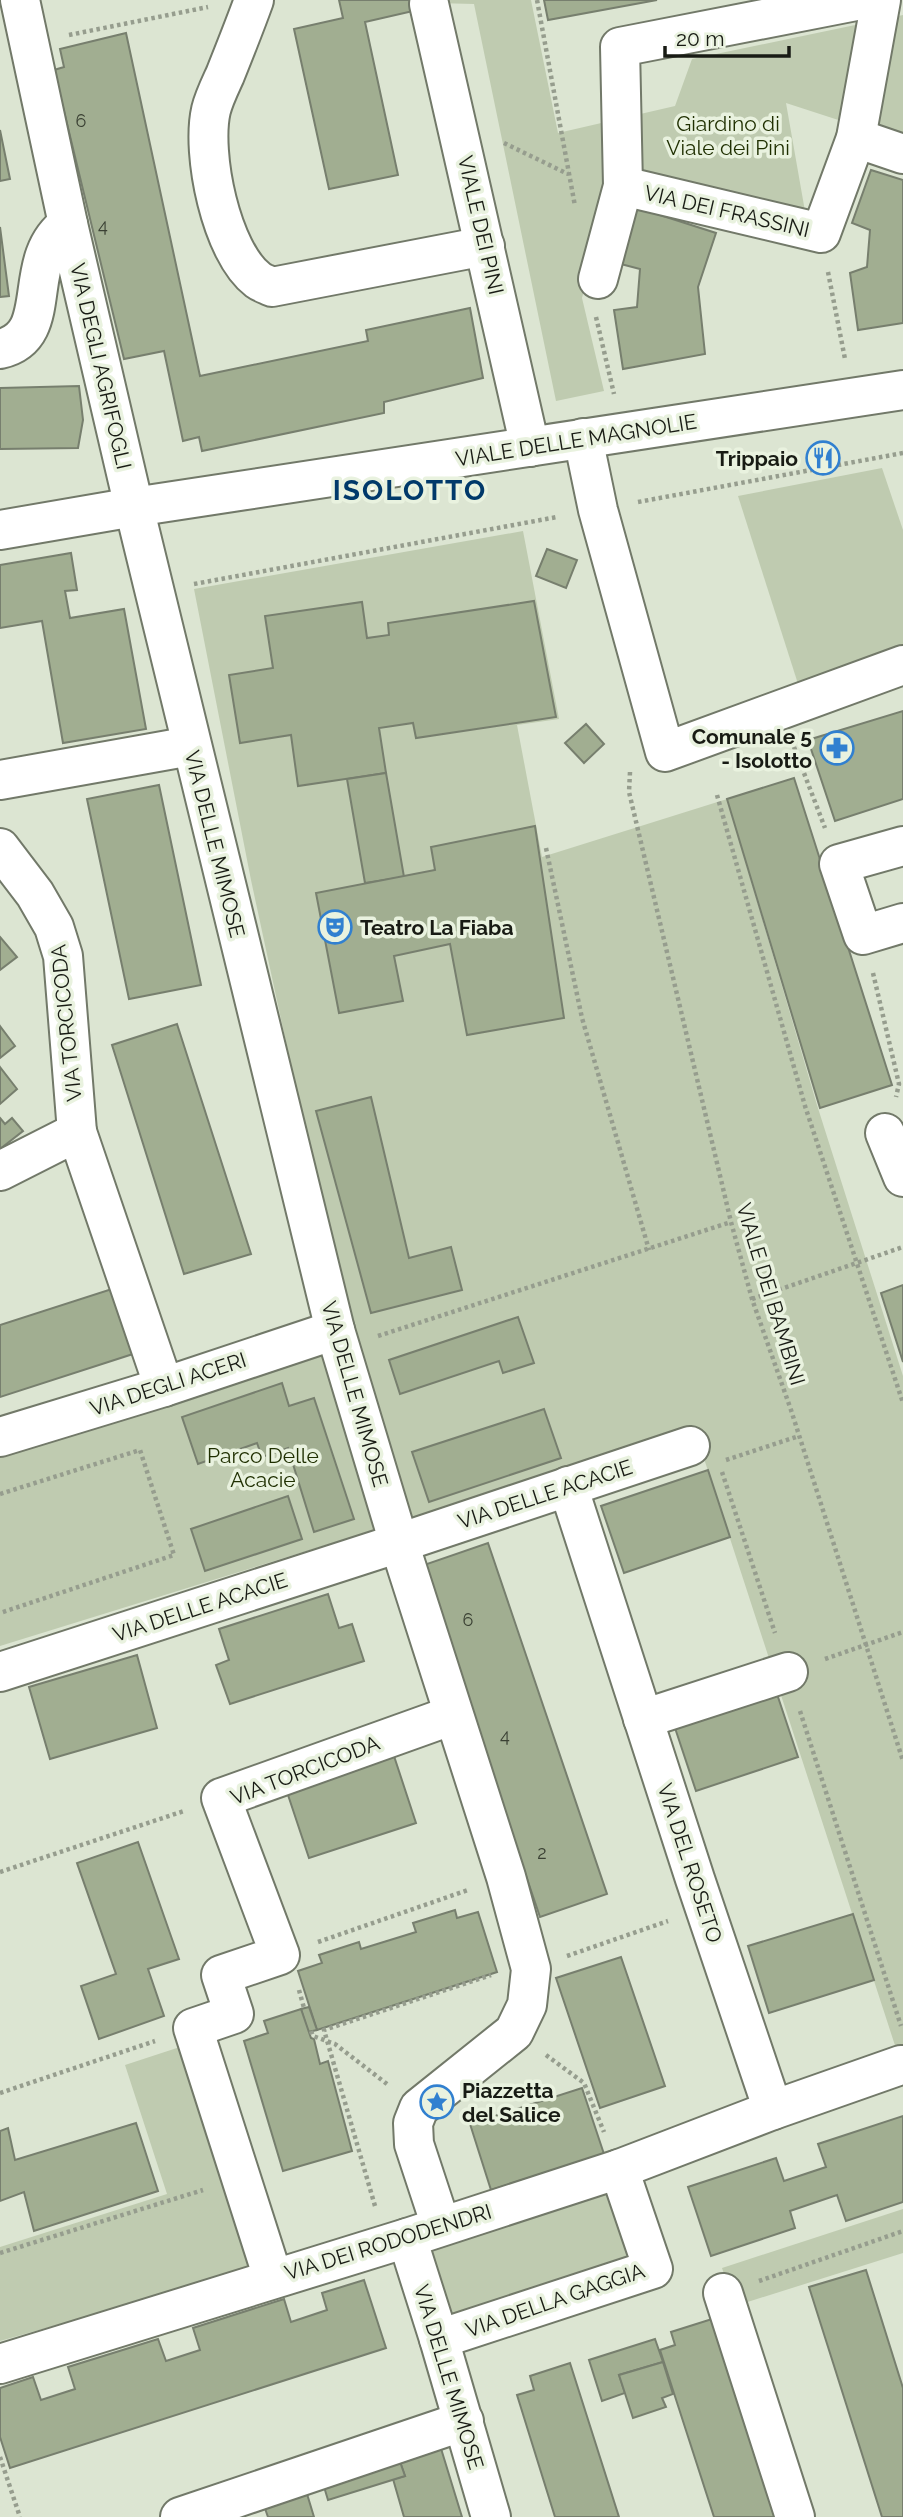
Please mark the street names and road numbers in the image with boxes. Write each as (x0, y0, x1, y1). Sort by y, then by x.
street label: VIALE DEI PINI (453, 153, 509, 297)
street label: VIA DEI FRASSINI (642, 180, 812, 242)
street label: VIA DEGLI AGRIFOGLI (65, 260, 137, 472)
street label: VIALE DELLE MAGNOLIE (454, 409, 698, 471)
street label: VIA DELLE MIMOSE (180, 748, 250, 940)
street label: VIA TORCICODA (45, 943, 87, 1103)
street label: VIALE DEI BAMBINI (731, 1200, 811, 1388)
street label: VIA DELLE MIMOSE (317, 1298, 393, 1490)
street label: VIA DEGLI ACERI (87, 1347, 249, 1421)
street label: VIA DELLE ACACIE (455, 1454, 635, 1534)
street label: VIA DELLE ACACIE (110, 1567, 290, 1647)
street label: VIA TORCICODA (227, 1730, 383, 1810)
street label: VIA DEL ROSETO (652, 1780, 728, 1946)
street label: VIA DEI RODODENDRI (282, 2199, 494, 2285)
street label: VIA DELLA GAGGIA (462, 2258, 648, 2342)
street label: VIA DELLE MIMOSE (409, 2281, 489, 2473)

